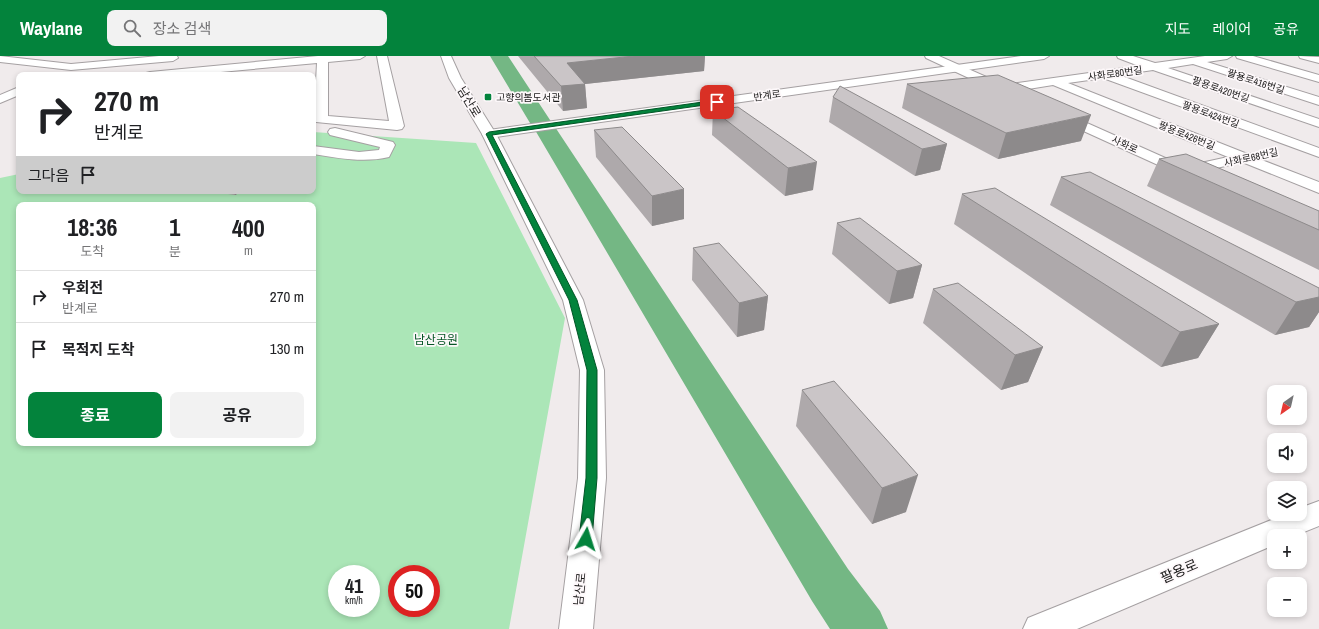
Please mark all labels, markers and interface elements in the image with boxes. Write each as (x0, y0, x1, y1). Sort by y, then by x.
search box (107, 10, 387, 46)
text: Waylane (20, 15, 83, 41)
icon: search (121, 17, 143, 39)
text: 장소 검색 (153, 18, 211, 39)
text: 지도 (1165, 20, 1191, 38)
text: 레이어 (1213, 20, 1251, 38)
text: 공유 (1273, 20, 1299, 38)
street label: 사화로80번길 (1087, 63, 1143, 84)
street label: 팔용로416번길 (1225, 66, 1286, 97)
street label: 팔용로420번길 (1191, 74, 1251, 105)
text: 270 m (94, 82, 159, 120)
street label: 남산로 (454, 84, 484, 120)
pin (700, 85, 734, 119)
street label: 반계로 (752, 87, 782, 104)
icon: right (28, 88, 80, 140)
place label: 고향의봄도서관 (496, 91, 561, 104)
icon: arrive (706, 91, 728, 113)
marker: 고향의봄도서관 (483, 92, 493, 102)
street label: 팔용로424번길 (1181, 98, 1241, 131)
street label: 팔용로426번길 (1157, 118, 1217, 153)
text: 반계로 (94, 120, 144, 145)
street label: 사화로 (1110, 133, 1140, 156)
street label: 사화로68번길 (1223, 145, 1279, 170)
icon: arrive (77, 164, 99, 186)
text: 그다음 (28, 165, 69, 186)
text: 18:36 (67, 211, 118, 243)
text: 1 (169, 211, 180, 243)
text: 400 (232, 212, 265, 244)
text: m (244, 242, 253, 259)
text: 도착 (80, 243, 104, 260)
text: 분 (169, 243, 181, 260)
text: 우회전 (62, 277, 103, 298)
icon: right (28, 286, 50, 308)
text: 270 m (270, 286, 304, 307)
text: 반계로 (62, 300, 98, 317)
park label: 남산공원 (414, 332, 458, 348)
icon: arrive (28, 338, 50, 360)
text: 130 m (270, 338, 304, 359)
text: 목적지 도착 (62, 339, 134, 360)
north arrow (1267, 385, 1307, 425)
map controls (1267, 385, 1307, 617)
button: 종료 (28, 392, 162, 438)
button: 공유 (170, 392, 304, 438)
button: sound (1267, 433, 1307, 473)
button: layers (1267, 481, 1307, 521)
position arrow (565, 518, 607, 560)
button: + (1267, 529, 1307, 569)
street label: 팔용로 (1158, 555, 1200, 587)
speed limit sign: 50 (388, 565, 440, 617)
text: 41 (345, 572, 363, 599)
street label: 남산로 (570, 572, 590, 606)
button: − (1267, 577, 1307, 617)
text: km/h (345, 594, 363, 607)

